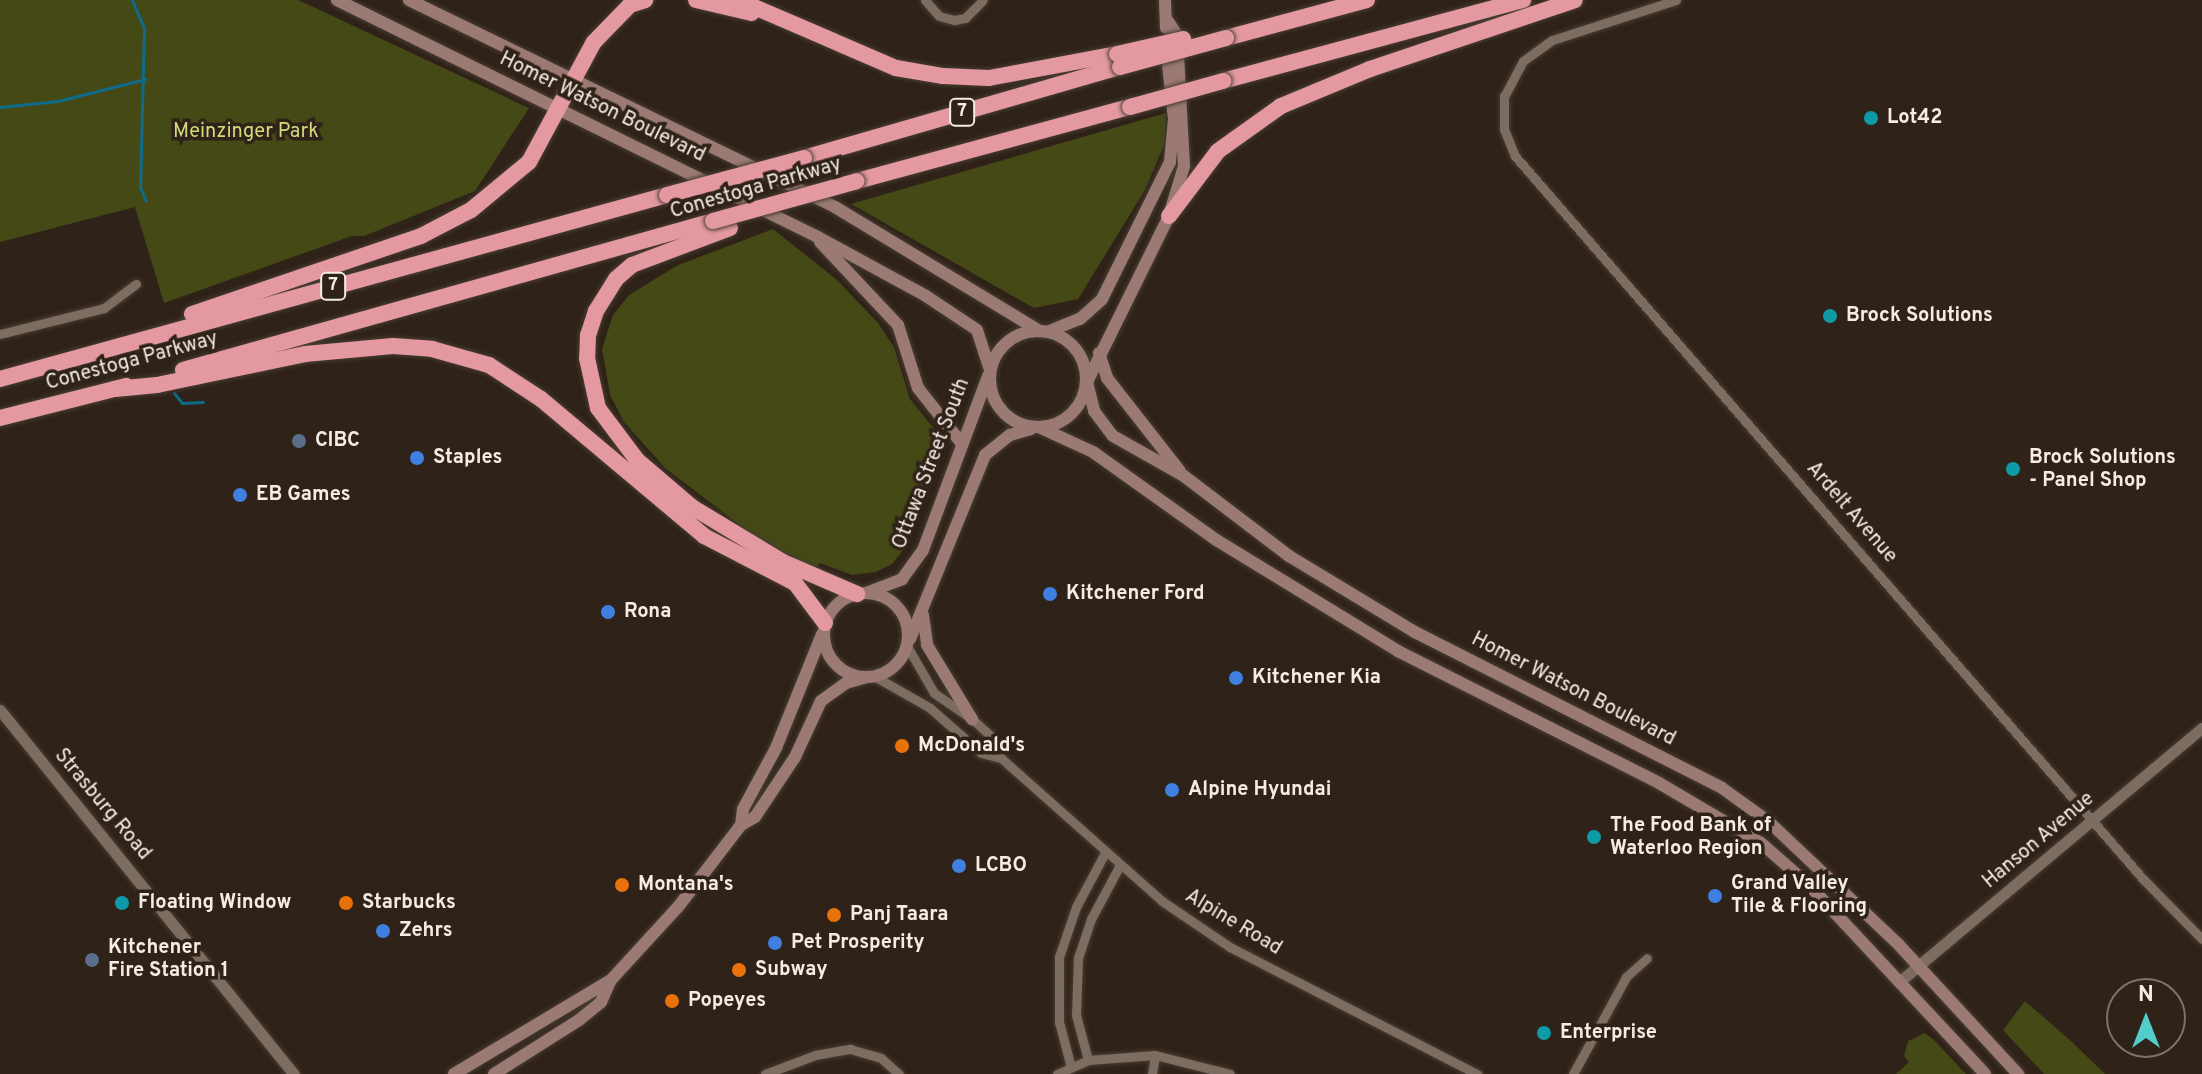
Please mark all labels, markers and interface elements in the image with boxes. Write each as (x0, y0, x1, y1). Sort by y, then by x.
street label: Homer Watson Boulevard (495, 48, 709, 168)
road number: 7 (948, 98, 976, 126)
place label: Lot42 (1887, 106, 1942, 130)
marker: Lot42 (1862, 109, 1880, 127)
park label: Meinzinger Park (173, 120, 319, 144)
street label: Conestoga Parkway (668, 153, 844, 225)
road number: 7 (319, 272, 347, 300)
place label: Brock Solutions (1846, 304, 1993, 328)
marker: Brock Solutions (1821, 307, 1839, 325)
street label: Conestoga Parkway (43, 328, 221, 396)
street label: Ottawa Street South (888, 375, 976, 553)
place label: CIBC (315, 429, 360, 453)
marker: CIBC (290, 432, 308, 450)
place label: Staples (433, 446, 502, 470)
place label: Brock Solutions - Panel Shop (2029, 446, 2176, 493)
marker: Staples (408, 449, 426, 467)
street label: Ardelt Avenue (1800, 457, 1902, 569)
marker: Brock Solutions - Panel Shop (2004, 460, 2022, 478)
place label: EB Games (256, 483, 351, 507)
marker: EB Games (231, 486, 249, 504)
place label: Kitchener Ford (1066, 582, 1205, 606)
marker: Kitchener Ford (1041, 585, 1059, 603)
place label: Rona (624, 600, 671, 624)
marker: Rona (599, 603, 617, 621)
street label: Homer Watson Boulevard (1467, 628, 1679, 752)
place label: Kitchener Kia (1252, 666, 1381, 690)
marker: Kitchener Kia (1227, 669, 1245, 687)
place label: McDonald's (918, 734, 1025, 758)
marker: McDonald's (893, 737, 911, 755)
street label: Strasburg Road (48, 744, 156, 866)
place label: Alpine Hyundai (1188, 778, 1331, 802)
marker: Alpine Hyundai (1163, 781, 1181, 799)
street label: Hanson Avenue (1978, 787, 2100, 895)
place label: The Food Bank of Waterloo Region (1610, 814, 1771, 861)
marker: The Food Bank of Waterloo Region (1585, 828, 1603, 846)
place label: LCBO (975, 854, 1027, 878)
marker: LCBO (950, 857, 968, 875)
place label: Grand Valley Tile & Flooring (1731, 872, 1867, 919)
place label: Montana's (638, 873, 734, 897)
marker: Montana's (613, 876, 631, 894)
street label: Alpine Road (1180, 885, 1286, 961)
marker: Grand Valley Tile & Flooring (1706, 887, 1724, 905)
place label: Floating Window (138, 891, 291, 915)
place label: Starbucks (362, 891, 456, 915)
marker: Floating Window (113, 894, 131, 912)
marker: Starbucks (337, 894, 355, 912)
place label: Panj Taara (850, 903, 948, 927)
marker: Panj Taara (825, 906, 843, 924)
place label: Zehrs (399, 919, 452, 943)
marker: Zehrs (374, 922, 392, 940)
place label: Pet Prosperity (791, 931, 925, 955)
marker: Pet Prosperity (766, 934, 784, 952)
place label: Kitchener Fire Station 1 (108, 936, 229, 983)
marker: Kitchener Fire Station 1 (83, 951, 101, 969)
place label: Subway (755, 958, 828, 982)
marker: Subway (730, 961, 748, 979)
north arrow (2106, 978, 2186, 1058)
text: N (2138, 982, 2154, 1009)
place label: Popeyes (688, 989, 766, 1013)
marker: Popeyes (663, 992, 681, 1010)
place label: Enterprise (1560, 1021, 1657, 1045)
marker: Enterprise (1535, 1024, 1553, 1042)

